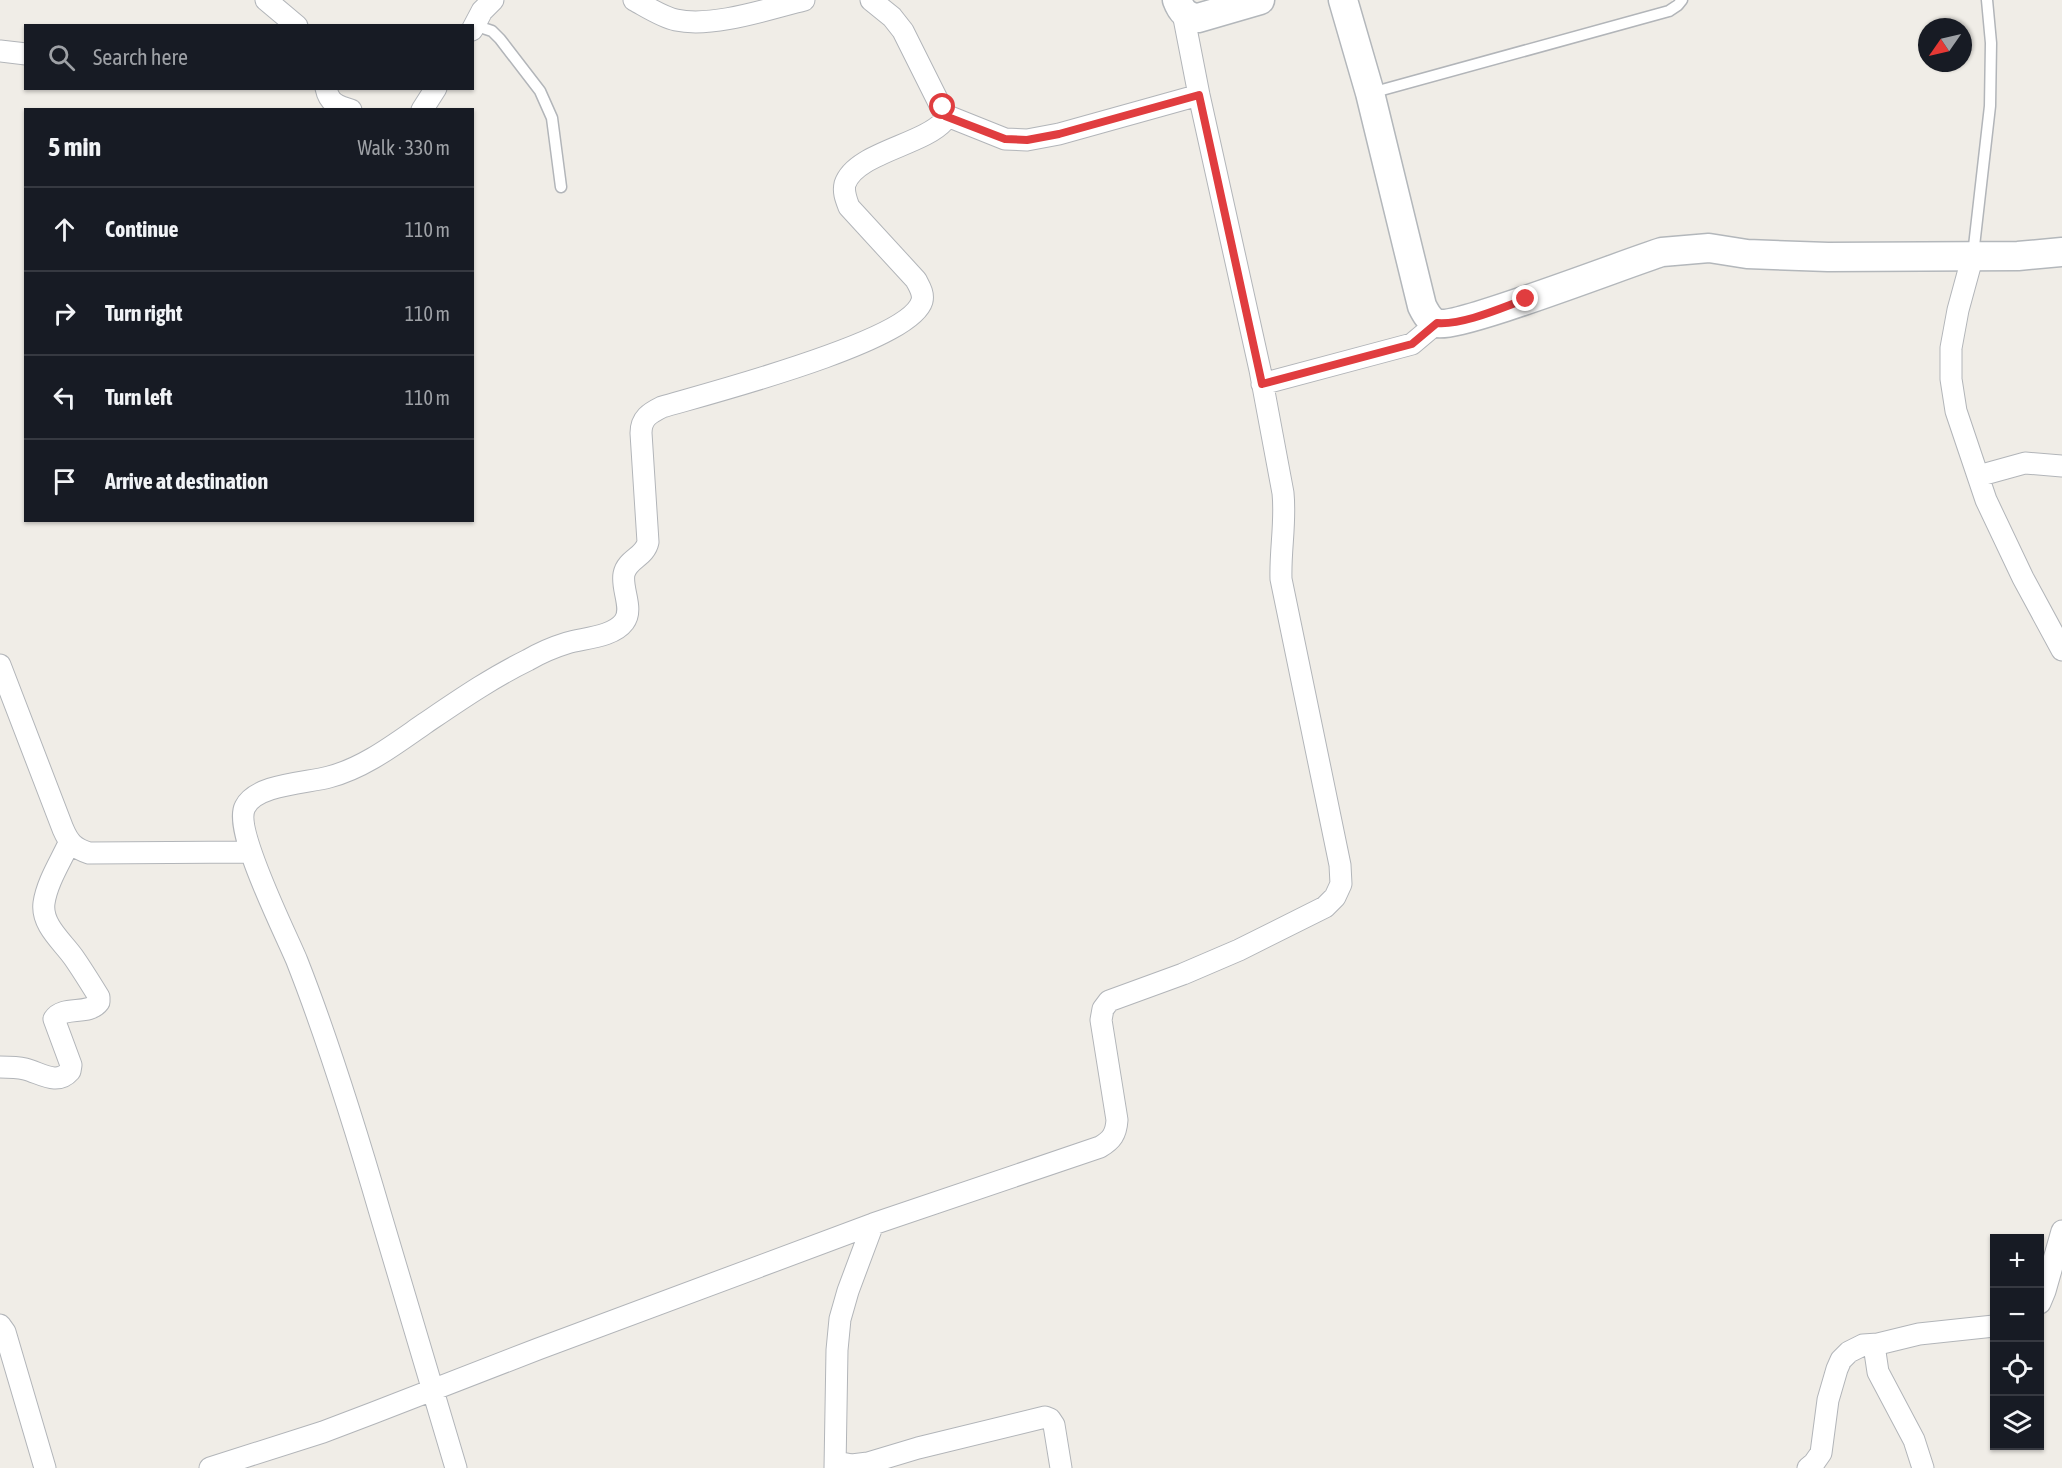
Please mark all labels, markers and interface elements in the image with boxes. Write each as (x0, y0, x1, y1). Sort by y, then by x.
north arrow (1918, 18, 1972, 72)
search box (24, 24, 474, 90)
icon: search (45, 41, 78, 74)
text: Search here (93, 44, 188, 70)
route start (929, 93, 955, 119)
text: 5 min (48, 132, 101, 162)
text: Walk · 330 m (358, 136, 450, 159)
icon: ahead (48, 213, 81, 246)
text: Continue (105, 216, 179, 242)
text: 110 m (405, 218, 450, 241)
route end (1512, 285, 1538, 311)
icon: right (48, 297, 81, 330)
text: Turn right (105, 300, 182, 326)
text: 110 m (405, 302, 450, 325)
icon: left (48, 381, 81, 414)
text: Turn left (105, 384, 172, 410)
text: 110 m (405, 386, 450, 409)
icon: arrive (48, 465, 81, 498)
text: Arrive at destination (105, 468, 268, 494)
map controls (1990, 1234, 2044, 1450)
button: + (1990, 1234, 2044, 1288)
button: − (1990, 1288, 2044, 1342)
button: locate (1990, 1342, 2044, 1396)
button: layers (1990, 1396, 2044, 1450)

